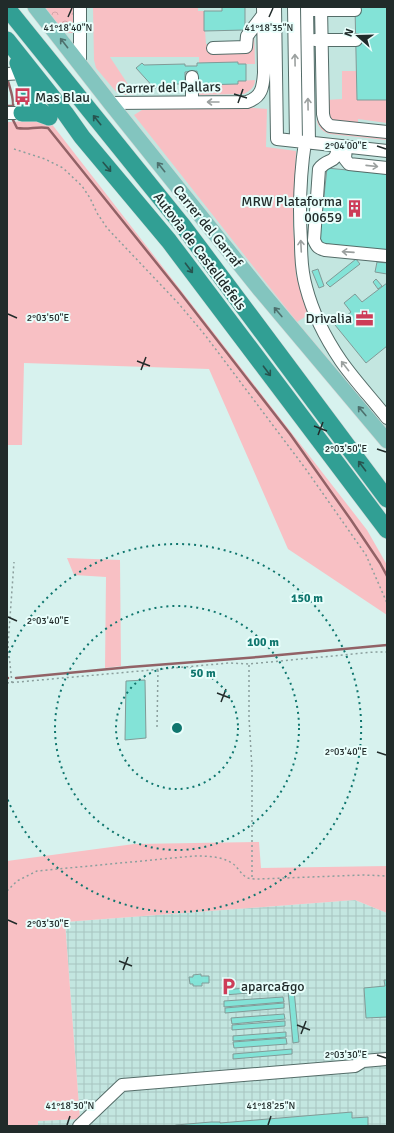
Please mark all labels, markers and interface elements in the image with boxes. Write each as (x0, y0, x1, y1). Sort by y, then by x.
north arrow (338, 16, 378, 56)
text: 41°18'40"N (44, 22, 92, 34)
text: 41°18'35"N (245, 22, 293, 34)
text: N (342, 27, 356, 39)
one-way arrow (59, 37, 68, 48)
one-way arrow (291, 54, 299, 67)
street label: Carrer del Pallars (117, 78, 221, 97)
bus stop icon: Mas Blau (12, 87, 32, 107)
place label: Mas Blau (35, 89, 90, 106)
one-way arrow (207, 98, 220, 106)
one-way arrow (304, 98, 312, 111)
one-way arrow (93, 114, 102, 125)
text: 2°04'00"E (325, 140, 367, 152)
one-way arrow (102, 162, 111, 172)
one-way arrow (157, 162, 165, 173)
one-way arrow (365, 162, 378, 170)
street label: Carrer del Garraf (169, 182, 247, 272)
street label: Autovia de Castelldefels (150, 189, 249, 314)
place label: MRW Plataforma 00659 (241, 193, 342, 226)
building icon: MRW Plataforma 00659 (345, 199, 365, 219)
one-way arrow (297, 240, 304, 253)
one-way arrow (342, 248, 355, 255)
one-way arrow (185, 262, 193, 273)
one-way arrow (274, 307, 283, 317)
office icon: Drivalia (355, 308, 375, 328)
place label: Drivalia (305, 310, 352, 327)
text: 2°03'50"E (27, 312, 69, 324)
one-way arrow (340, 360, 349, 371)
one-way arrow (263, 366, 272, 377)
one-way arrow (357, 406, 366, 416)
text: 2°03'50"E (325, 443, 367, 455)
one-way arrow (358, 461, 367, 472)
text: 150 m (291, 591, 323, 606)
text: 2°03'40"E (27, 615, 69, 627)
text: 100 m (247, 635, 279, 650)
text: 50 m (190, 666, 216, 681)
centre of rings (170, 721, 184, 735)
text: 2°03'40"E (325, 746, 367, 758)
text: 2°03'30"E (27, 918, 69, 930)
parking icon: aparca&go (218, 976, 238, 996)
place label: aparca&go (241, 978, 305, 995)
text: 2°03'30"E (325, 1049, 367, 1061)
text: 41°18'30"N (46, 1100, 94, 1112)
text: 41°18'25"N (247, 1100, 295, 1112)

